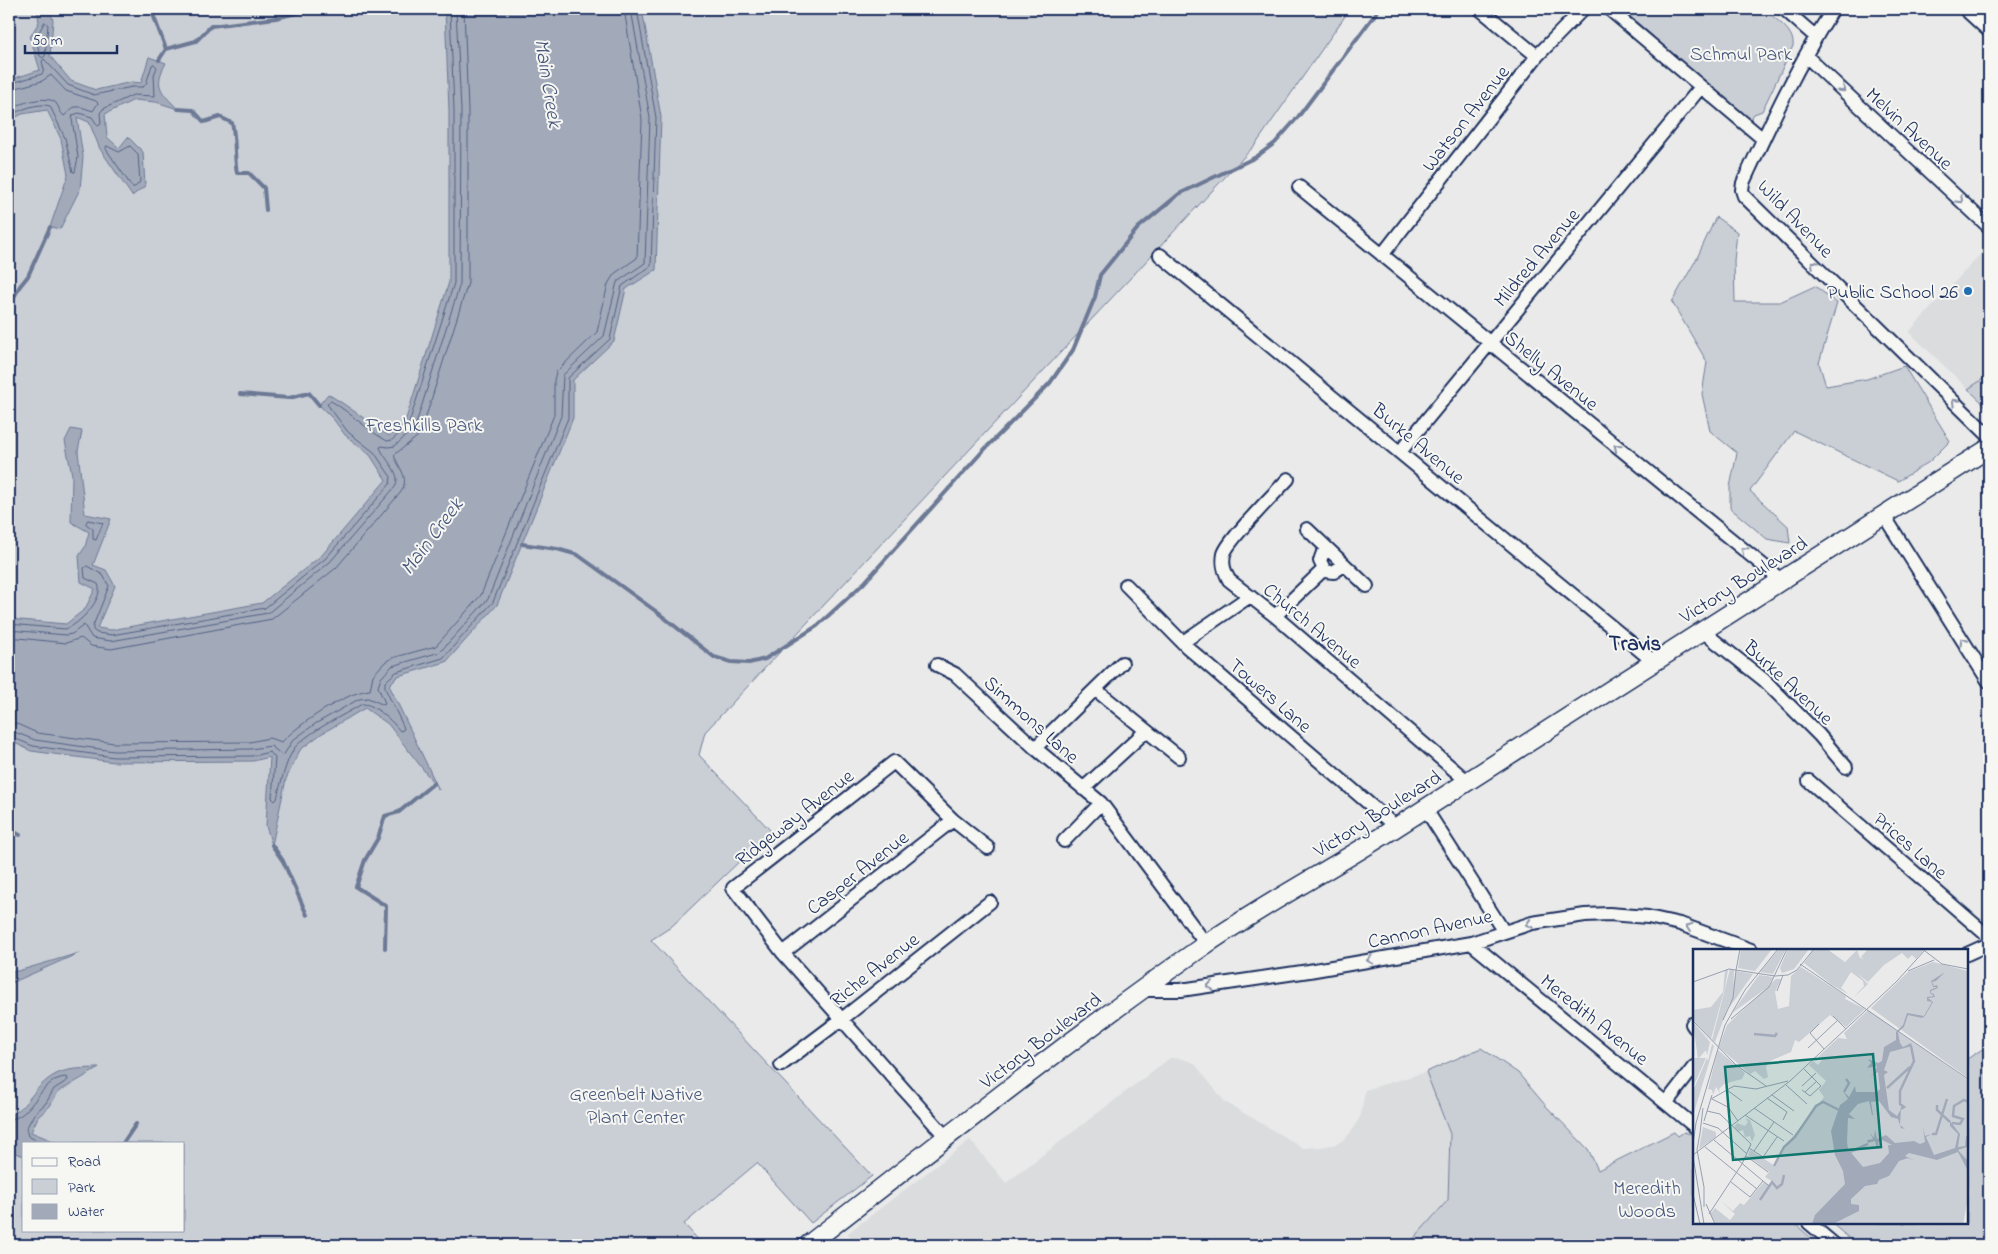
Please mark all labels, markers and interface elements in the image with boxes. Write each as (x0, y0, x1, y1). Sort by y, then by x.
scale bar (25, 22, 118, 54)
text: 50 m (32, 30, 63, 52)
water label: Main Creek (525, 37, 569, 131)
park label: Schmul Park (1690, 41, 1793, 70)
street label: Watson Avenue (1416, 60, 1518, 179)
street label: Melvin Avenue (1858, 82, 1959, 178)
one-way arrow (1836, 83, 1845, 92)
street label: Wild Avenue (1749, 174, 1839, 266)
one-way arrow (1955, 194, 1964, 203)
street label: Mildred Avenue (1488, 203, 1588, 314)
one-way arrow (1810, 261, 1819, 270)
place label: Public School 26 (1827, 279, 1958, 308)
marker: Public School 26 (1962, 285, 1974, 297)
street label: Shelly Avenue (1497, 325, 1604, 419)
street label: Burke Avenue (1364, 397, 1470, 493)
one-way arrow (1951, 399, 1960, 408)
park label: Freshkills Park (365, 412, 483, 441)
one-way arrow (1614, 444, 1623, 453)
water label: Main Creek (394, 492, 472, 582)
street label: Victory Boulevard (1674, 530, 1814, 633)
one-way arrow (1740, 546, 1749, 555)
street label: Church Avenue (1256, 577, 1367, 677)
district label: Travis (1609, 630, 1662, 660)
street label: Burke Avenue (1735, 634, 1839, 733)
one-way arrow (1960, 637, 1970, 646)
street label: Towers Lane (1222, 653, 1317, 741)
street label: Simmons Lane (976, 670, 1085, 772)
street label: Ridgeway Avenue (730, 763, 862, 875)
street label: Victory Boulevard (1308, 764, 1448, 867)
street label: Prices Lane (1866, 806, 1953, 887)
street label: Casper Avenue (801, 825, 916, 923)
street label: Cannon Avenue (1366, 903, 1495, 958)
one-way arrow (1525, 919, 1533, 929)
one-way arrow (1685, 923, 1693, 933)
street label: Riche Avenue (825, 927, 927, 1015)
inset map (1693, 949, 1968, 1224)
one-way arrow (1366, 955, 1375, 965)
street label: Meredith Avenue (1533, 968, 1654, 1074)
one-way arrow (1206, 980, 1214, 991)
street label: Victory Boulevard (974, 987, 1108, 1098)
park label: Greenbelt Native Plant Center (569, 1081, 703, 1133)
legend (22, 1142, 185, 1232)
text: Road (68, 1151, 101, 1173)
park label: Meredith Woods (1613, 1175, 1681, 1227)
text: Park (68, 1177, 96, 1199)
text: Water (68, 1201, 104, 1223)

